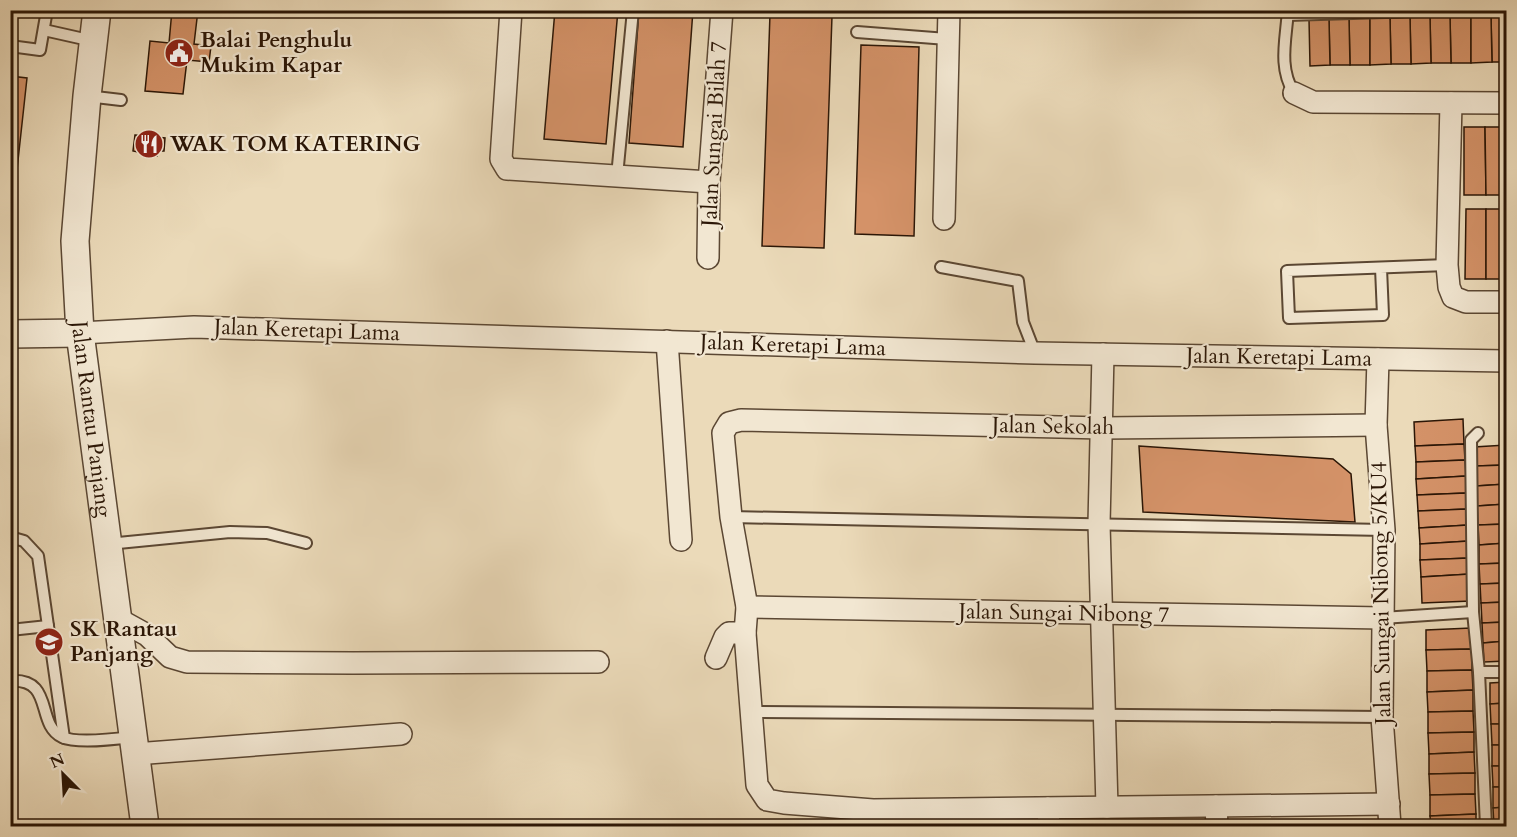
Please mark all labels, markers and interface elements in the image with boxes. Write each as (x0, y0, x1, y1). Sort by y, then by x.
place label: Balai Penghulu Mukim Kapar (200, 25, 353, 80)
public building icon: Balai Penghulu Mukim Kapar (163, 37, 195, 69)
street label: Jalan Sungai Bilah 7 (694, 41, 734, 230)
restaurant icon: WAK TOM KATERING (133, 128, 165, 160)
place label: WAK TOM KATERING (169, 129, 421, 159)
street label: Jalan Keretapi Lama (211, 312, 401, 348)
street label: Jalan Rantau Panjang (64, 317, 119, 520)
street label: Jalan Keretapi Lama (697, 327, 887, 363)
street label: Jalan Keretapi Lama (1183, 340, 1373, 374)
street label: Jalan Sekolah (989, 410, 1114, 442)
street label: Jalan Sungai Nibong 5/KU4 (1364, 461, 1398, 728)
street label: Jalan Sungai Nibong 7 (955, 596, 1170, 630)
place label: SK Rantau Panjang (70, 614, 178, 669)
school or university icon: SK Rantau Panjang (33, 626, 65, 658)
north arrow (33, 744, 93, 804)
text: N (46, 748, 68, 774)

